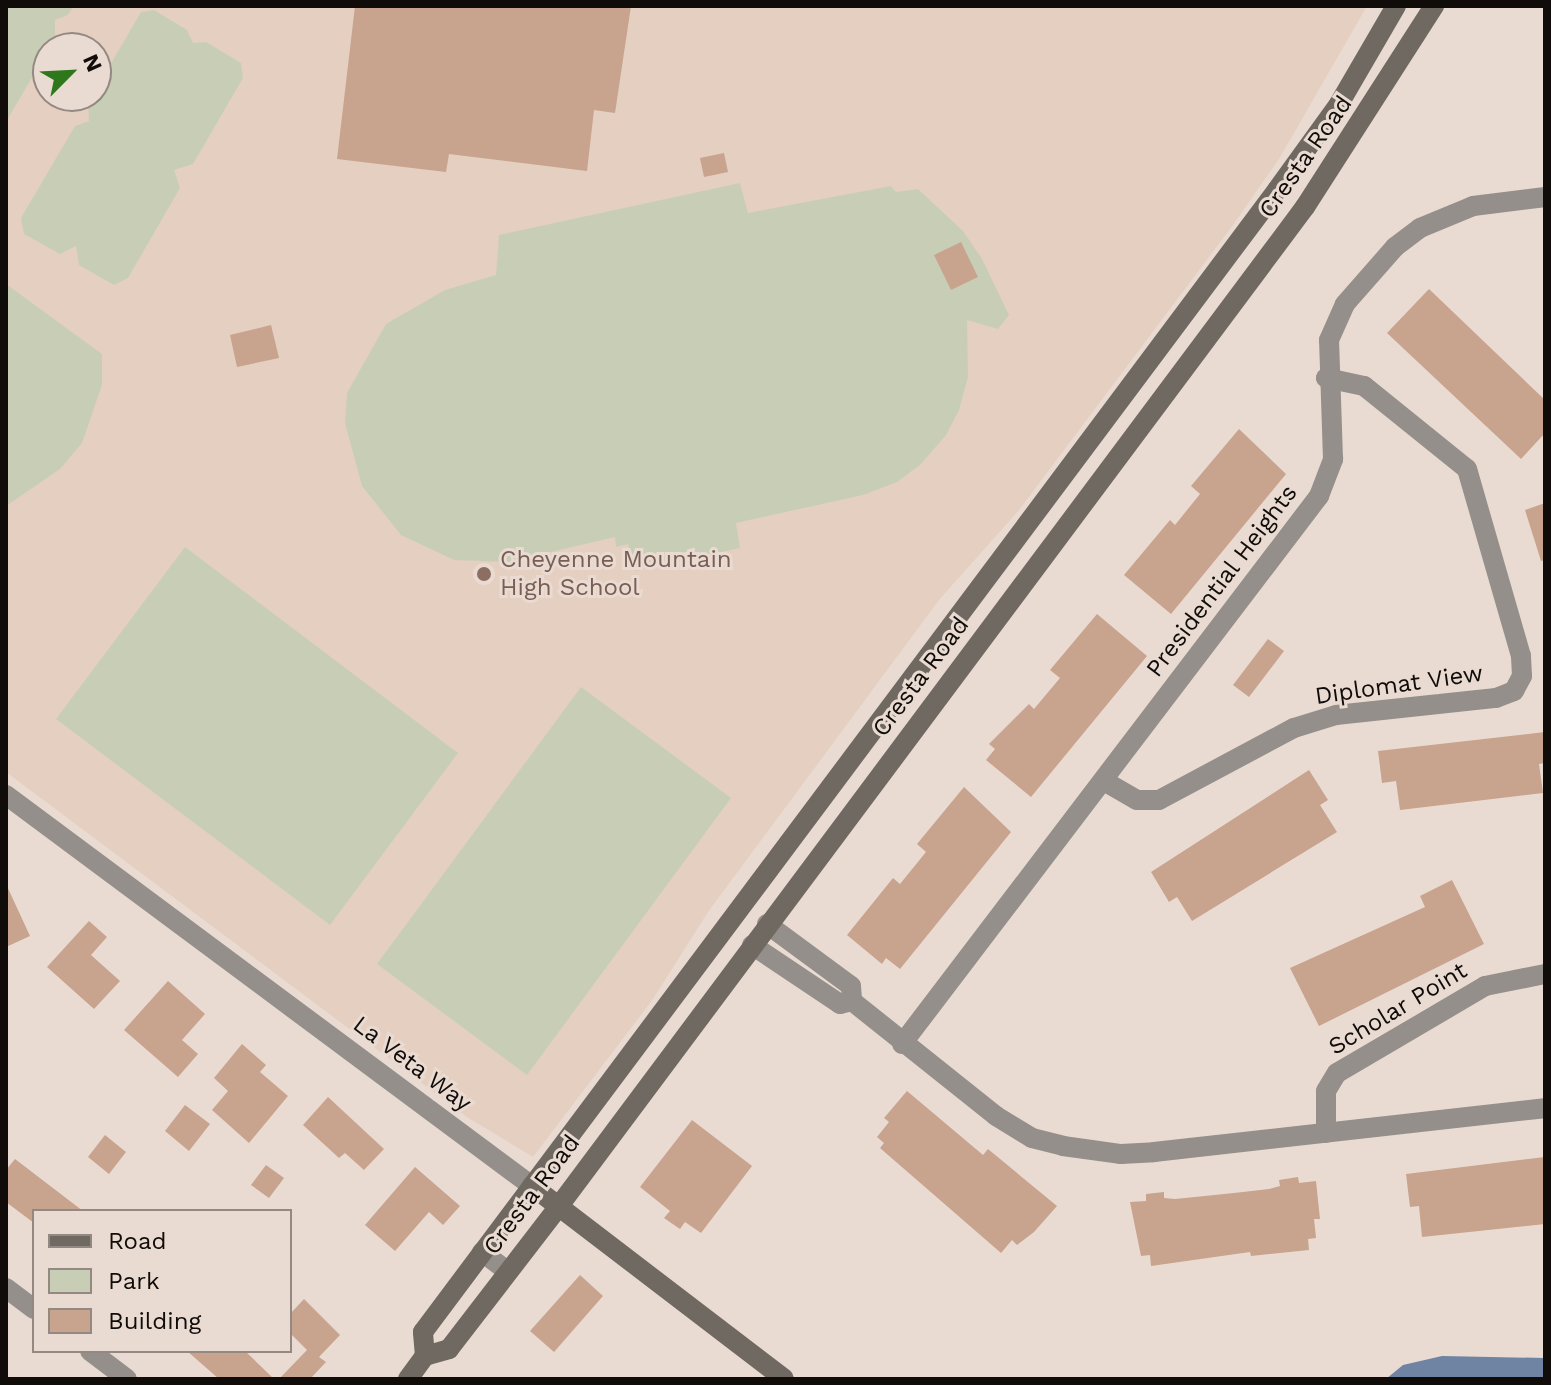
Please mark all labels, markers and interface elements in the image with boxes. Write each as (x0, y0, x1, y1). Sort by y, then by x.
north arrow (32, 32, 112, 112)
text: N (78, 50, 107, 75)
street label: Cresta Road (1253, 90, 1359, 224)
street label: Presidential Heights (1140, 479, 1304, 683)
place label: Cheyenne Mountain High School (500, 546, 732, 602)
marker: Cheyenne Mountain High School (475, 565, 493, 583)
street label: Cresta Road (867, 611, 975, 743)
street label: Diplomat View (1313, 659, 1485, 711)
street label: Scholar Point (1323, 956, 1473, 1062)
street label: La Veta Way (346, 1009, 478, 1119)
street label: Cresta Road (478, 1129, 586, 1261)
legend (32, 1209, 292, 1353)
text: Road (108, 1227, 167, 1255)
text: Park (108, 1267, 160, 1295)
text: Building (108, 1307, 201, 1335)

